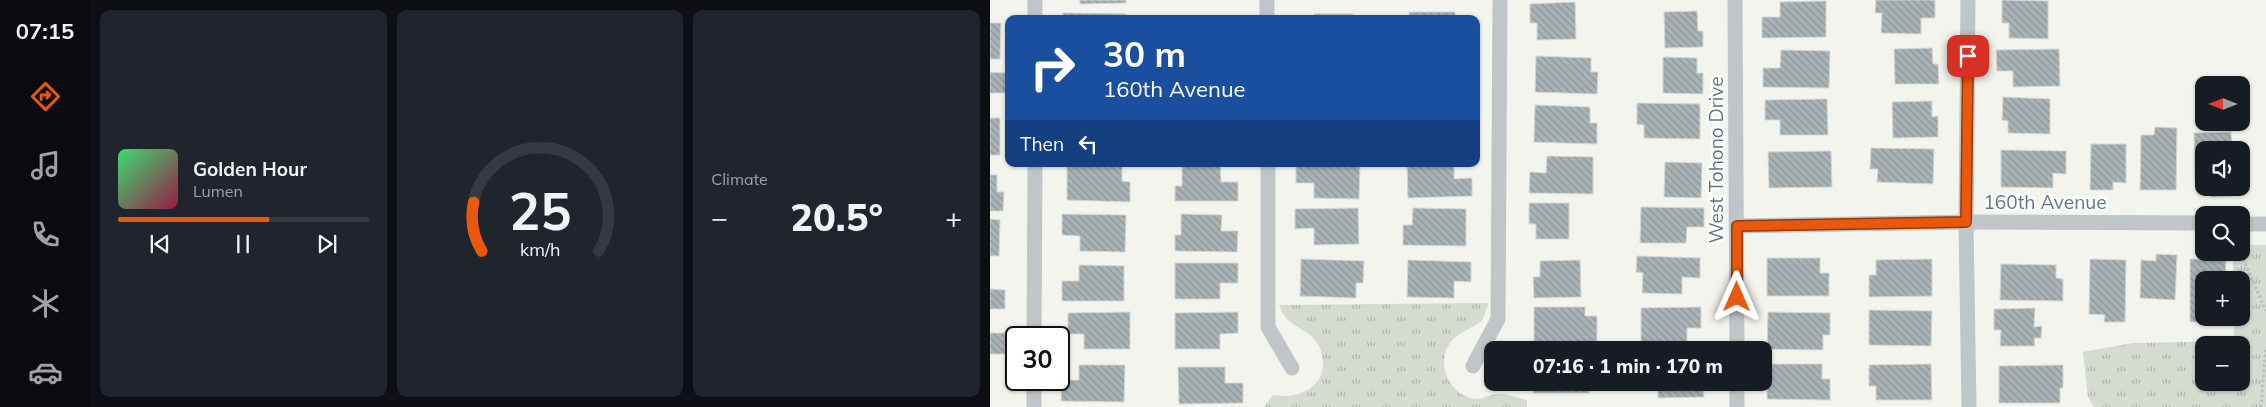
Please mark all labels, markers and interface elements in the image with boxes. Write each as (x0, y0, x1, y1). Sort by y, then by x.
text: 07:15 (16, 17, 74, 45)
text: 30 m (1103, 32, 1186, 76)
icon: right (1020, 35, 1085, 100)
pin (1947, 35, 1989, 77)
icon: arrive (1954, 42, 1982, 70)
text: 160th Avenue (1103, 75, 1246, 103)
north arrow (2195, 76, 2250, 131)
map controls (2195, 76, 2250, 391)
street label: West Tohono Drive (1704, 77, 1728, 243)
icon: directions (28, 79, 63, 114)
icon: left (1074, 130, 1102, 158)
text: Then (1020, 132, 1064, 156)
button: sound (2195, 141, 2250, 196)
icon: music (28, 148, 63, 183)
text: Golden Hour (193, 157, 307, 181)
text: Climate (711, 169, 768, 189)
text: 25 (509, 178, 571, 243)
text: Lumen (193, 181, 243, 201)
street label: 160th Avenue (1983, 190, 2107, 214)
text: 20.5° (790, 193, 883, 241)
text: − (711, 200, 728, 235)
text: + (945, 200, 962, 235)
button: search (2195, 206, 2250, 261)
icon: phone (28, 217, 63, 252)
icon: previous (146, 230, 174, 258)
icon: pause (229, 230, 257, 258)
icon: next (313, 230, 341, 258)
text: km/h (520, 238, 560, 260)
position arrow (1710, 270, 1762, 322)
button: + (2195, 271, 2250, 326)
icon: climate (28, 286, 63, 321)
speed limit sign: 30 (1005, 326, 1070, 391)
button: − (2195, 336, 2250, 391)
text: 07:16 · 1 min · 170 m (1533, 354, 1723, 378)
icon: car (28, 355, 63, 390)

